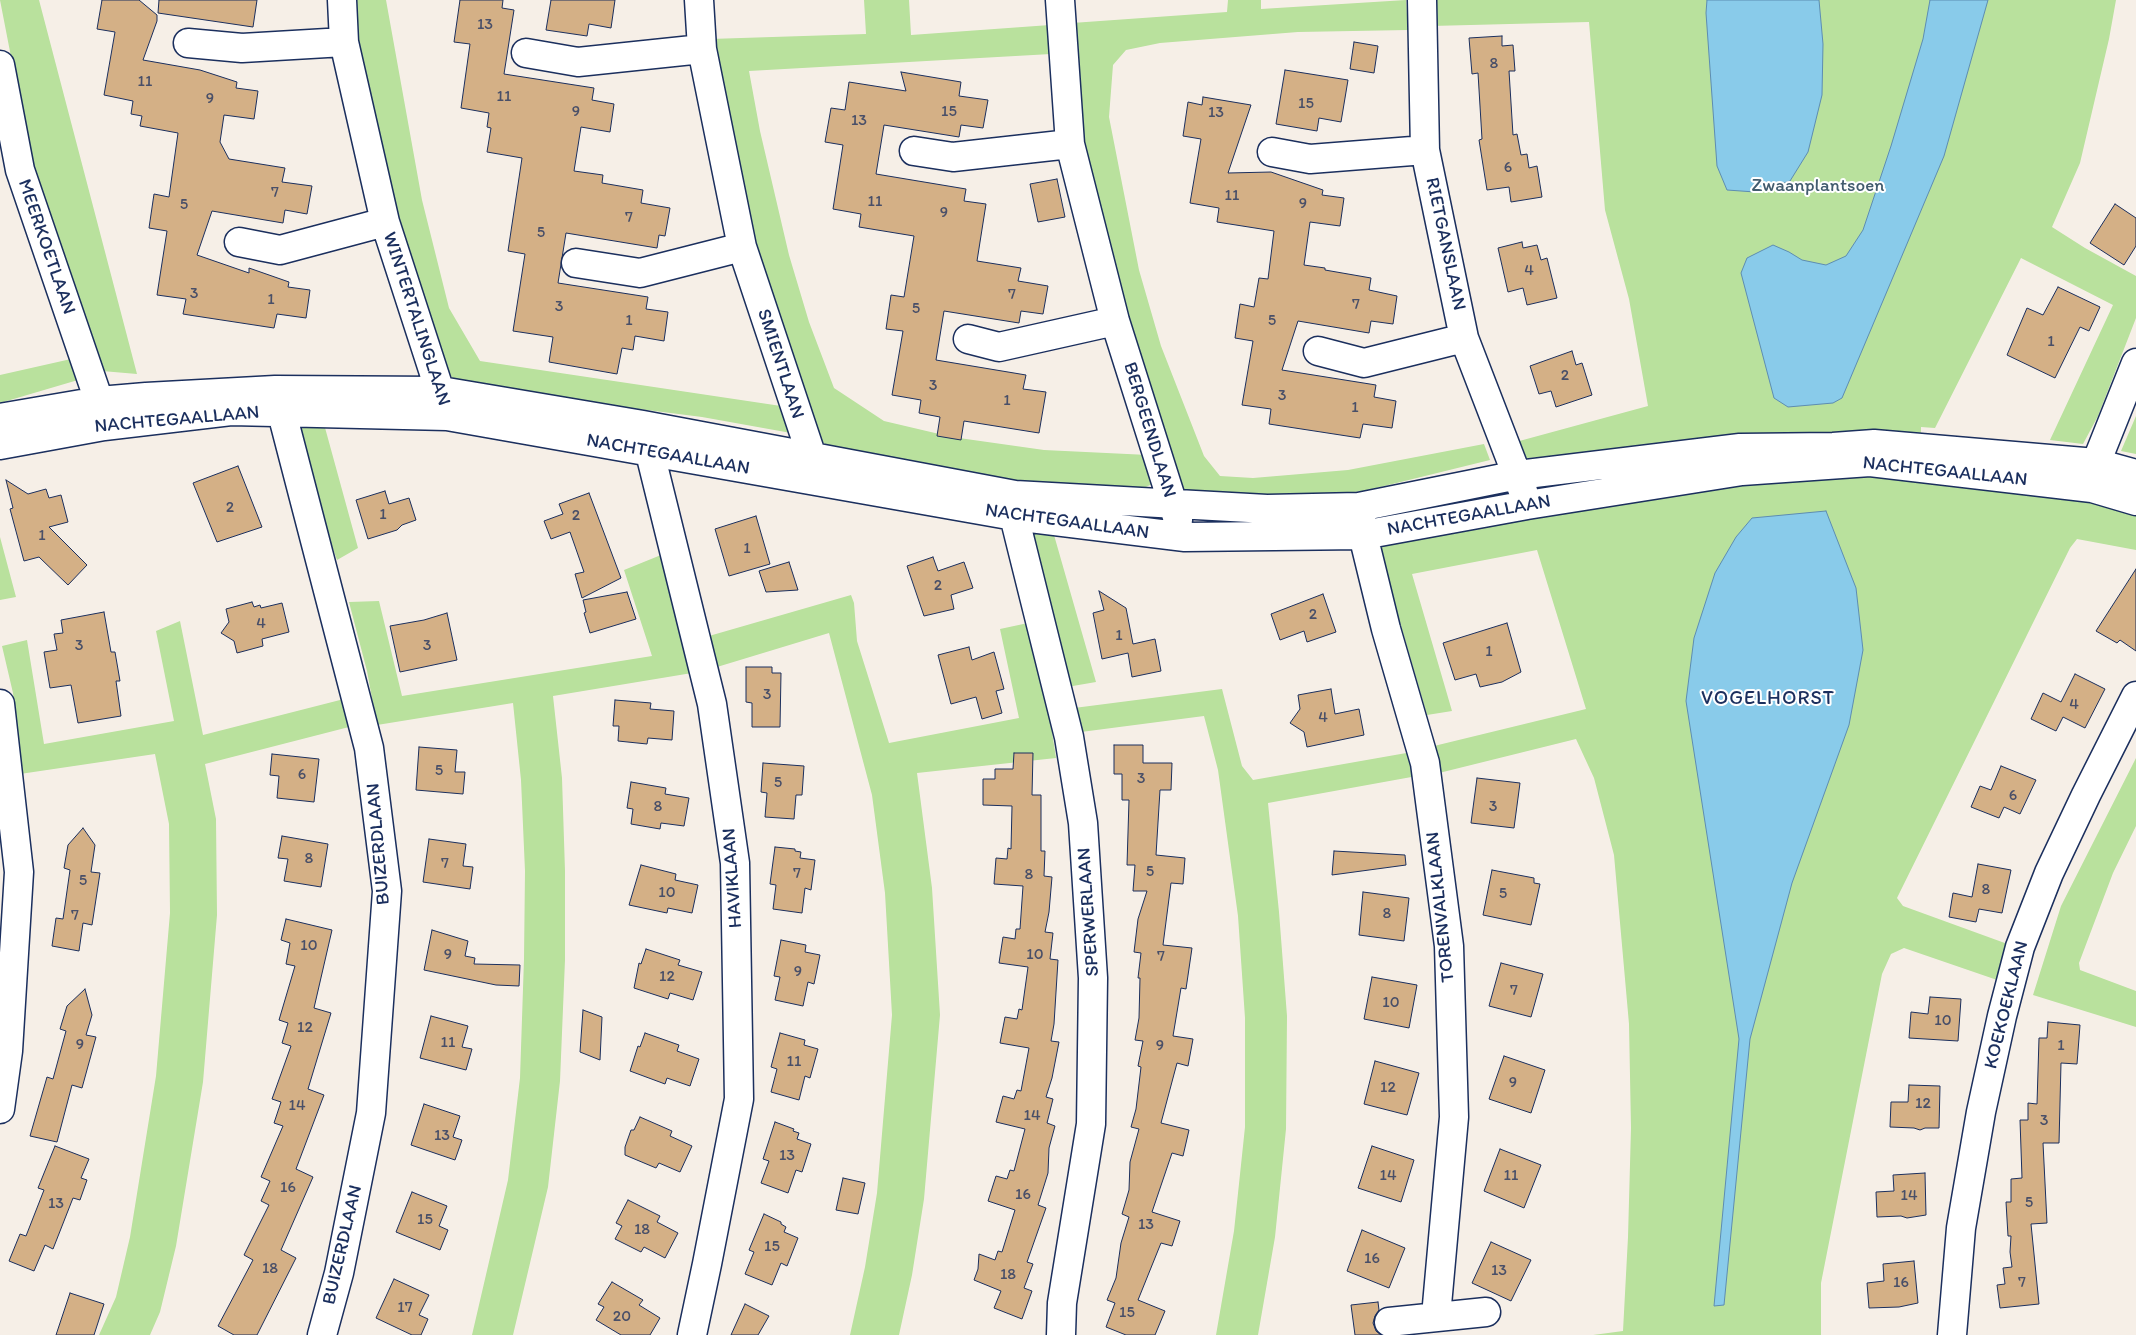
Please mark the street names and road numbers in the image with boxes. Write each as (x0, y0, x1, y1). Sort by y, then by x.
street label: RIETGANSLAAN (1420, 175, 1470, 313)
street label: MEERKOETLAAN (12, 176, 80, 318)
street label: WINTERTALINGLAAN (377, 229, 455, 409)
street label: SMIENTLAAN (752, 306, 808, 422)
street label: BERGEENDLAAN (1118, 360, 1180, 500)
street label: NACHTEGAALLAAN (94, 401, 260, 439)
street label: NACHTEGAALLAAN (585, 429, 751, 481)
street label: NACHTEGAALLAAN (1862, 452, 2028, 492)
street label: NACHTEGAALLAAN (1386, 490, 1552, 542)
street label: NACHTEGAALLAAN (984, 499, 1150, 545)
street label: BUIZERDLAAN (362, 782, 396, 906)
street label: HAVIKLAAN (718, 827, 748, 929)
street label: TORENVALKLAAN (1422, 831, 1460, 983)
street label: SPERWERLAAN (1073, 847, 1105, 977)
street label: KOEKOEKLAAN (1980, 939, 2034, 1071)
street label: BUIZERDLAAN (318, 1183, 368, 1307)

